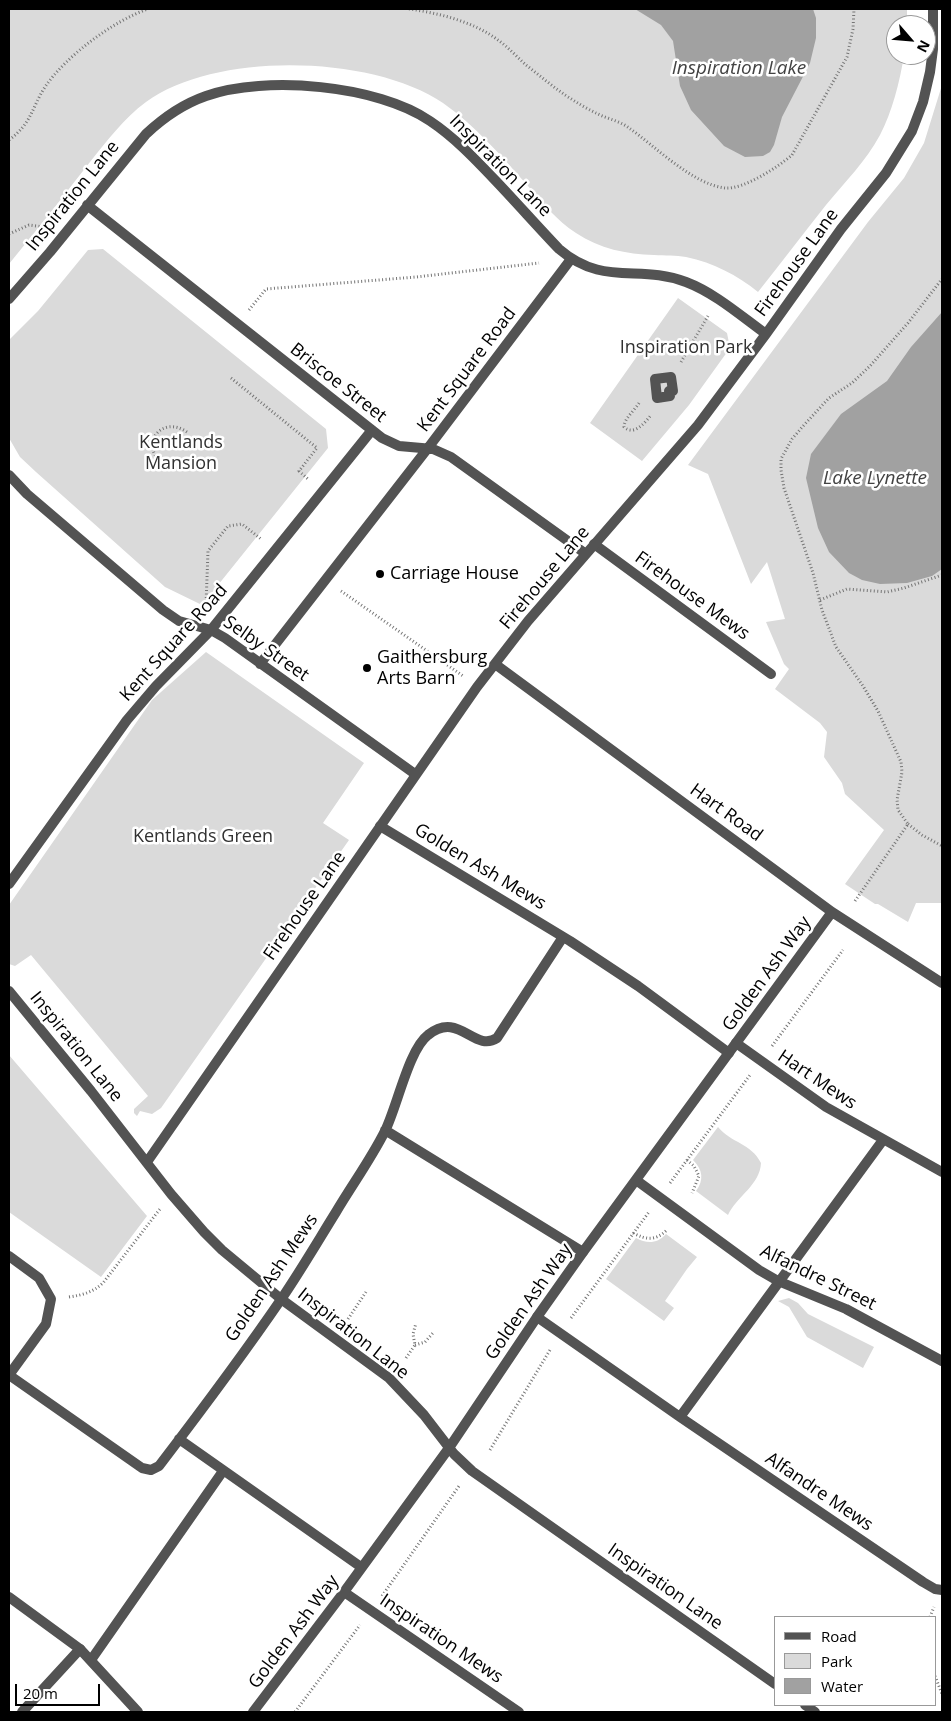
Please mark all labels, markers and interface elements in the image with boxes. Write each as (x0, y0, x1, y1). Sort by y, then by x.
north arrow (886, 15, 936, 65)
text: N (913, 37, 935, 56)
water label: Inspiration Lake (672, 58, 806, 80)
street label: Inspiration Lane (444, 110, 556, 222)
street label: Inspiration Lane (22, 137, 124, 255)
street label: Firehouse Lane (751, 205, 843, 321)
street label: Kent Square Road (413, 303, 521, 437)
park label: Inspiration Park (620, 337, 752, 359)
street label: Briscoe Street (285, 339, 391, 427)
park label: Kentlands Mansion (139, 432, 223, 474)
water label: Lake Lynette (823, 468, 927, 490)
street label: Firehouse Lane (496, 522, 594, 634)
street label: Firehouse Mews (630, 547, 754, 645)
place label: Carriage House (390, 563, 519, 585)
marker: Carriage House (374, 568, 386, 580)
street label: Kent Square Road (116, 580, 232, 706)
street label: Selby Street (219, 612, 313, 686)
place label: Gaithersburg Arts Barn (377, 647, 487, 690)
marker: Gaithersburg Arts Barn (361, 662, 373, 674)
street label: Hart Road (685, 779, 767, 847)
street label: Golden Ash Mews (410, 819, 550, 915)
park label: Kentlands Green (133, 826, 273, 848)
street label: Firehouse Lane (259, 847, 351, 965)
street label: Golden Ash Way (718, 912, 816, 1036)
street label: Inspiration Lane (25, 988, 127, 1106)
street label: Hart Mews (773, 1046, 861, 1114)
street label: Golden Ash Mews (221, 1210, 323, 1346)
street label: Golden Ash Way (481, 1240, 577, 1364)
street label: Alfandre Street (756, 1241, 880, 1315)
street label: Inspiration Lane (293, 1284, 413, 1384)
street label: Alfandre Mews (761, 1448, 877, 1536)
street label: Inspiration Lane (603, 1539, 727, 1635)
street label: Golden Ash Way (244, 1571, 344, 1693)
street label: Inspiration Mews (375, 1590, 507, 1688)
legend (774, 1616, 936, 1706)
text: Road (821, 1626, 857, 1646)
text: Park (821, 1651, 852, 1671)
scale bar (18, 1674, 102, 1706)
text: Water (821, 1676, 863, 1696)
text: 20 m (23, 1683, 58, 1703)

